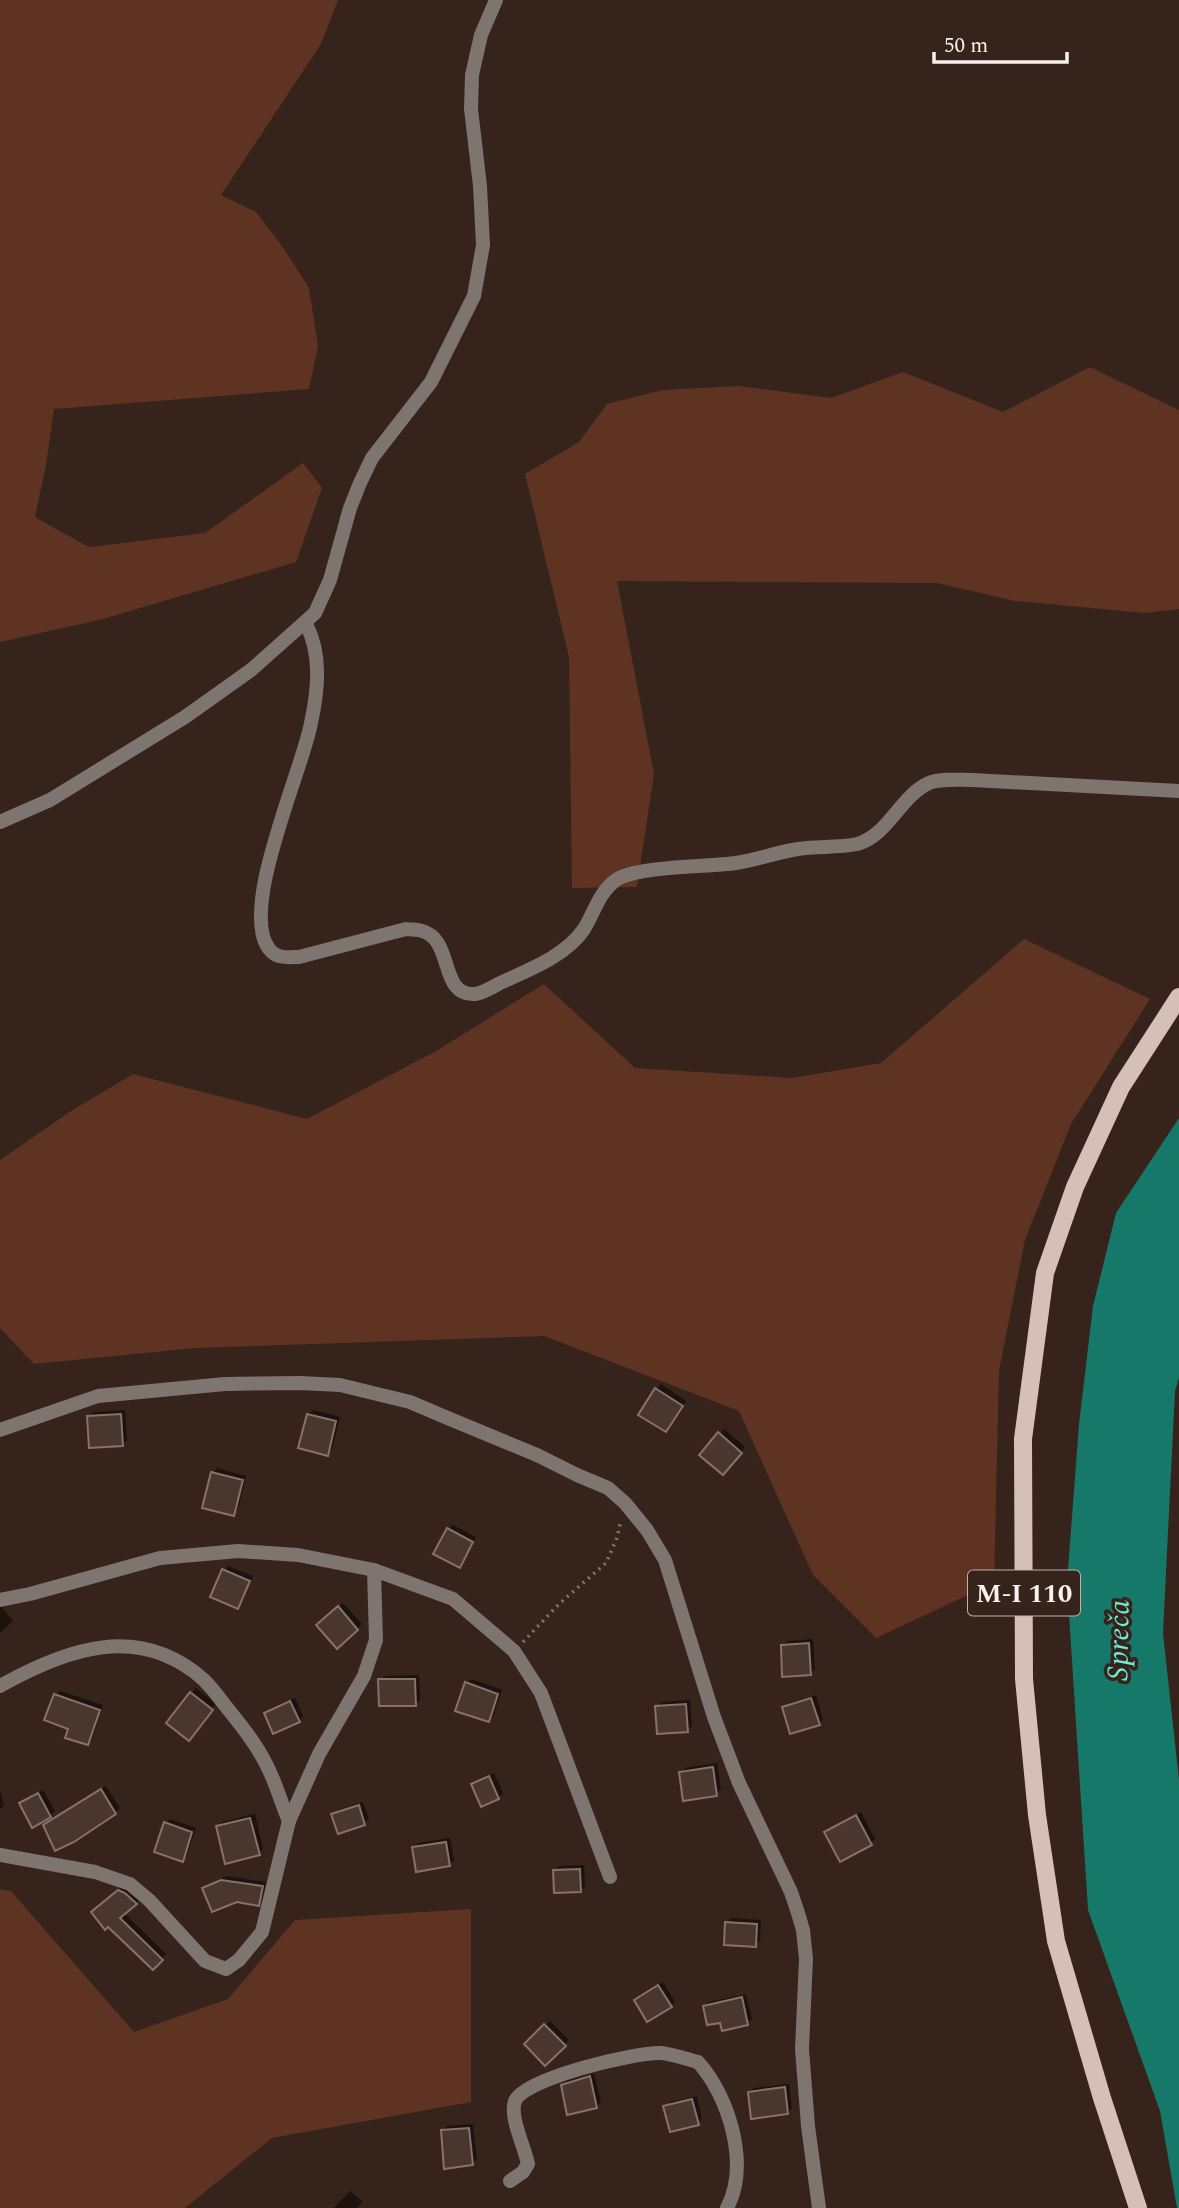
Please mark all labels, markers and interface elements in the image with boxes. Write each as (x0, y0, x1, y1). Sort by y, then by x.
scale bar (934, 21, 1067, 65)
text: 50 m (944, 30, 988, 62)
road number: M-I 110 (968, 1570, 1080, 1616)
water label: Spreča (1095, 1599, 1143, 1681)

